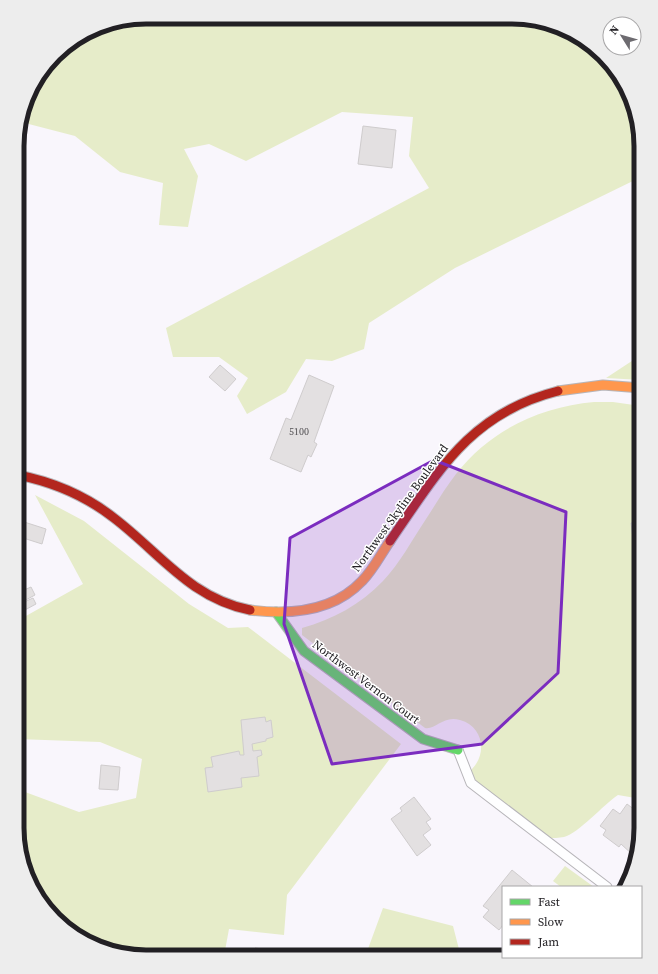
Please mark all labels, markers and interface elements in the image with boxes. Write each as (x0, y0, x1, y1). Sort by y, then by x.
north arrow (602, 16, 642, 56)
text: N (606, 23, 623, 38)
house number: 5100 (289, 425, 309, 438)
street label: Northwest Skyline Boulevard (348, 441, 452, 575)
street label: Northwest Vernon Court (309, 636, 423, 728)
legend (502, 886, 642, 958)
text: Fast (538, 894, 560, 910)
text: Slow (538, 914, 564, 930)
text: Jam (537, 934, 559, 950)

